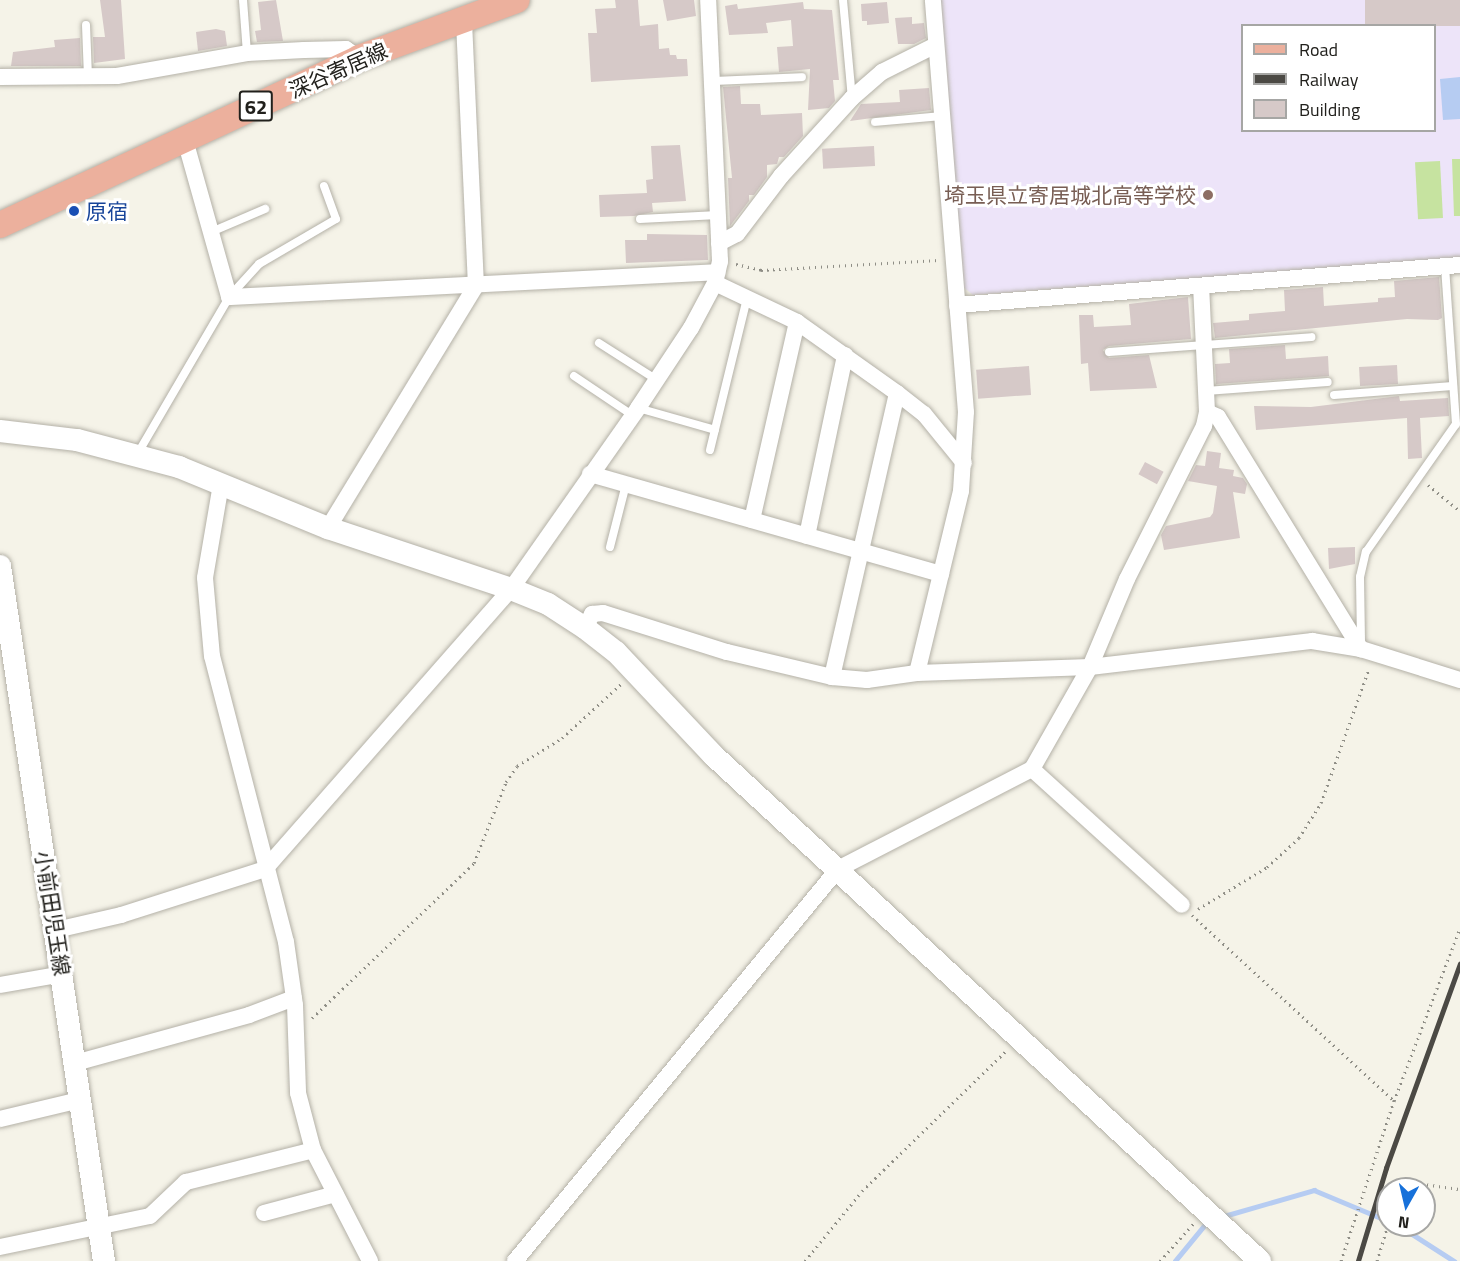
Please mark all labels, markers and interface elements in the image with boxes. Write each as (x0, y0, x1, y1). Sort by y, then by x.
legend (1241, 24, 1436, 132)
text: Road (1299, 36, 1338, 63)
street label: 深谷寄居線 (285, 37, 391, 103)
text: Railway (1299, 66, 1358, 93)
road number: 62 (238, 89, 274, 123)
text: Building (1299, 96, 1360, 123)
place label: 埼玉県立寄居城北高等学校 (944, 182, 1196, 208)
marker: 埼玉県立寄居城北高等学校 (1201, 188, 1215, 202)
place label: 原宿 (86, 198, 128, 224)
marker: 原宿 (67, 204, 81, 218)
street label: 小前田児玉線 (31, 849, 75, 977)
north arrow (1376, 1177, 1436, 1237)
text: N (1397, 1210, 1411, 1235)

